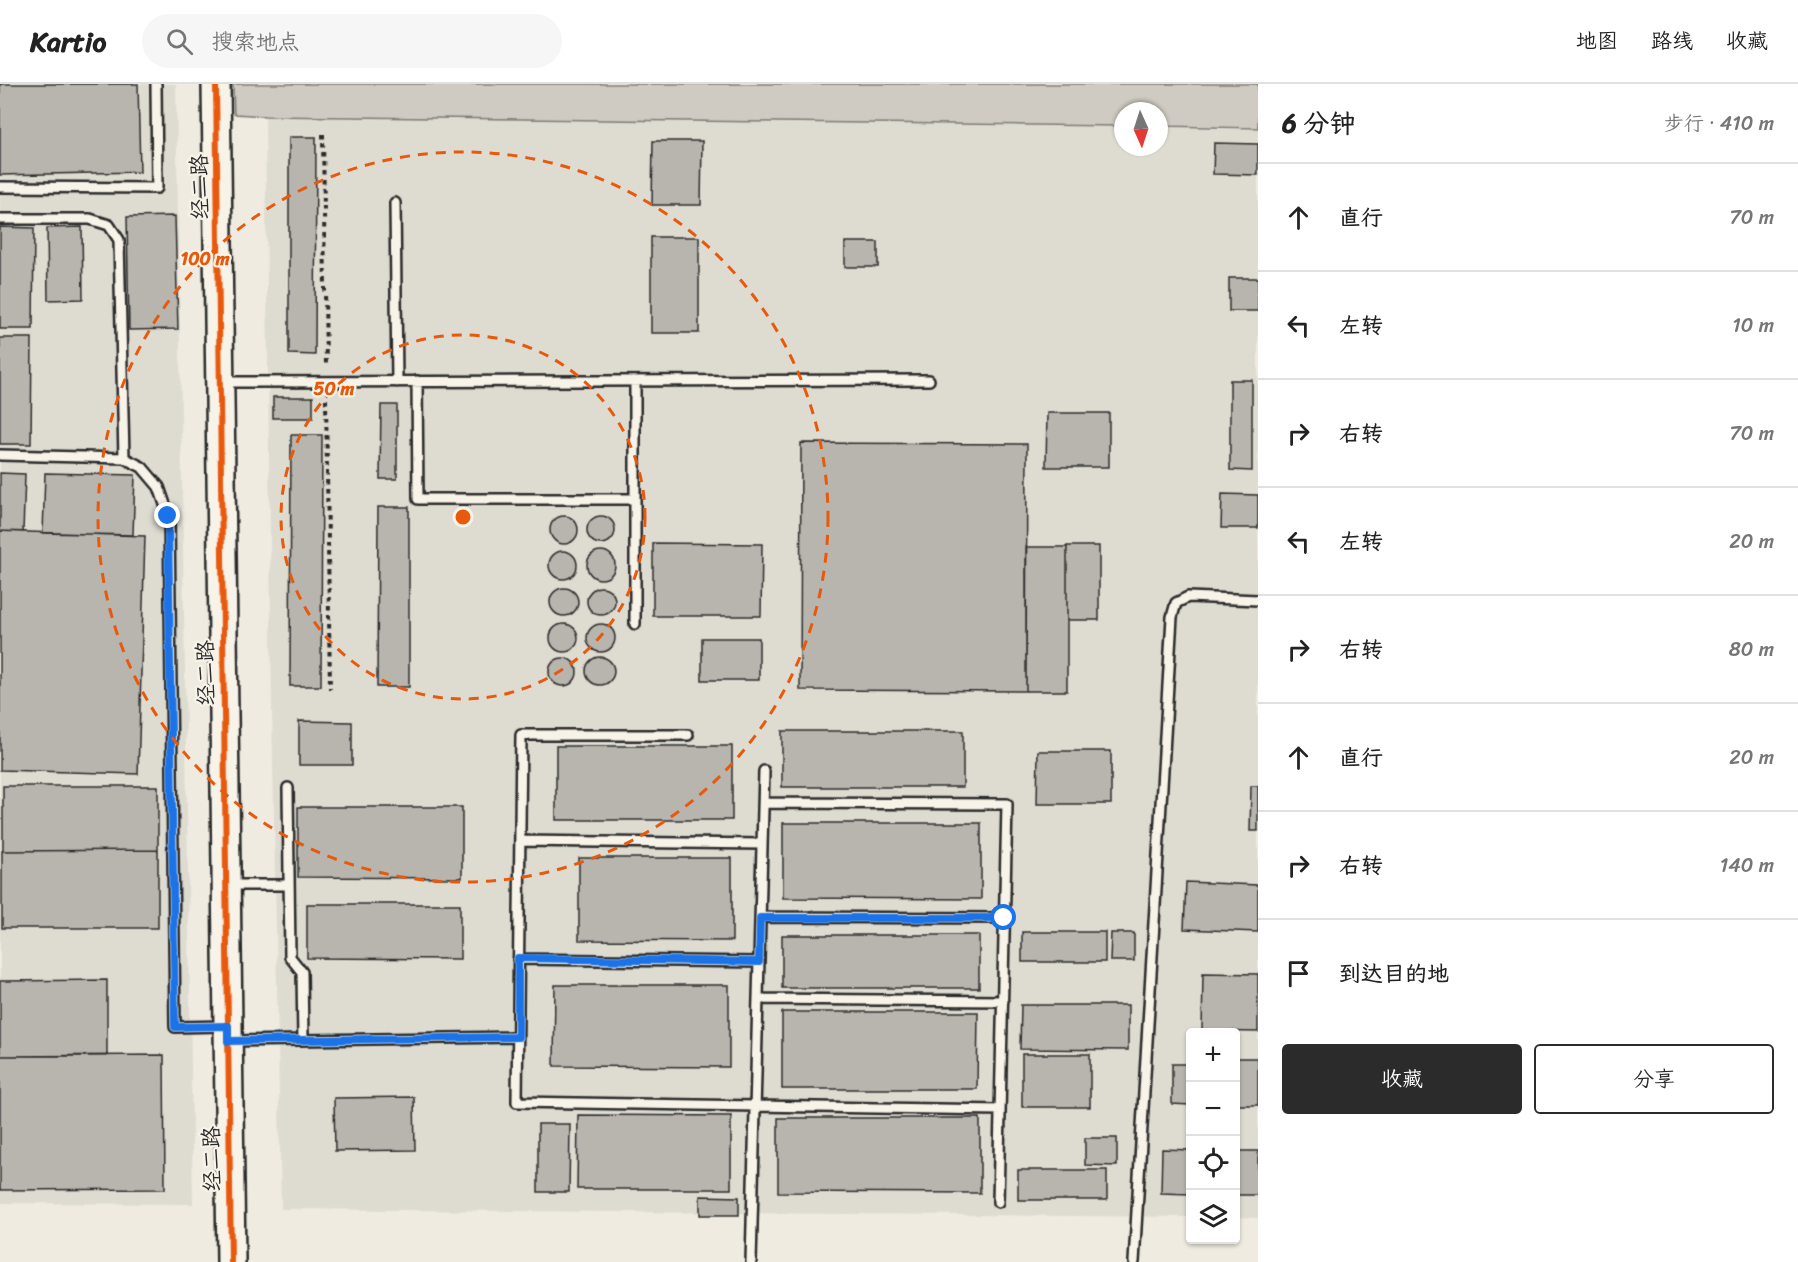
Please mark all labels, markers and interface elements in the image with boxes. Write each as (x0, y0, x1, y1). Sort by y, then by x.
search box (142, 14, 562, 68)
text: Kartio (30, 17, 106, 66)
text: 搜索地点 (211, 22, 299, 61)
text: 地图 (1576, 22, 1618, 60)
text: 路线 (1651, 22, 1693, 60)
text: 收藏 (1726, 22, 1768, 60)
icon: search (163, 25, 196, 58)
text: 6 分钟 (1282, 100, 1356, 146)
north arrow (1114, 102, 1168, 156)
text: 步行 · 410 m (1664, 106, 1774, 141)
street label: 经二路 (179, 154, 220, 220)
text: 直行 (1339, 198, 1383, 237)
text: 70 m (1729, 200, 1774, 235)
icon: ahead (1282, 201, 1315, 234)
text: 100 m (181, 243, 230, 275)
text: 左转 (1339, 306, 1383, 345)
text: 10 m (1732, 308, 1774, 343)
icon: left (1282, 309, 1315, 342)
text: 50 m (314, 373, 355, 405)
text: 右转 (1339, 414, 1383, 453)
text: 70 m (1729, 416, 1774, 451)
icon: right (1282, 417, 1315, 450)
route end (154, 502, 180, 528)
centre of rings (453, 507, 473, 527)
text: 左转 (1339, 522, 1383, 561)
text: 20 m (1729, 524, 1774, 559)
icon: left (1282, 525, 1315, 558)
text: 右转 (1339, 630, 1383, 669)
text: 80 m (1729, 632, 1774, 667)
icon: right (1282, 633, 1315, 666)
street label: 经二路 (185, 640, 226, 706)
text: 直行 (1339, 738, 1383, 777)
text: 20 m (1729, 740, 1774, 775)
icon: ahead (1282, 741, 1315, 774)
text: 右转 (1339, 846, 1383, 885)
text: 140 m (1720, 848, 1774, 883)
icon: right (1282, 849, 1315, 882)
route start (990, 904, 1016, 930)
text: 到达目的地 (1339, 954, 1449, 993)
icon: arrive (1282, 957, 1315, 990)
map controls (1186, 1028, 1240, 1244)
button: + (1186, 1028, 1240, 1082)
button: 收藏 (1282, 1044, 1522, 1114)
button: 分享 (1534, 1044, 1774, 1114)
button: − (1186, 1082, 1240, 1136)
street label: 经二路 (191, 1126, 232, 1192)
button: locate (1186, 1136, 1240, 1190)
button: layers (1186, 1190, 1240, 1244)

